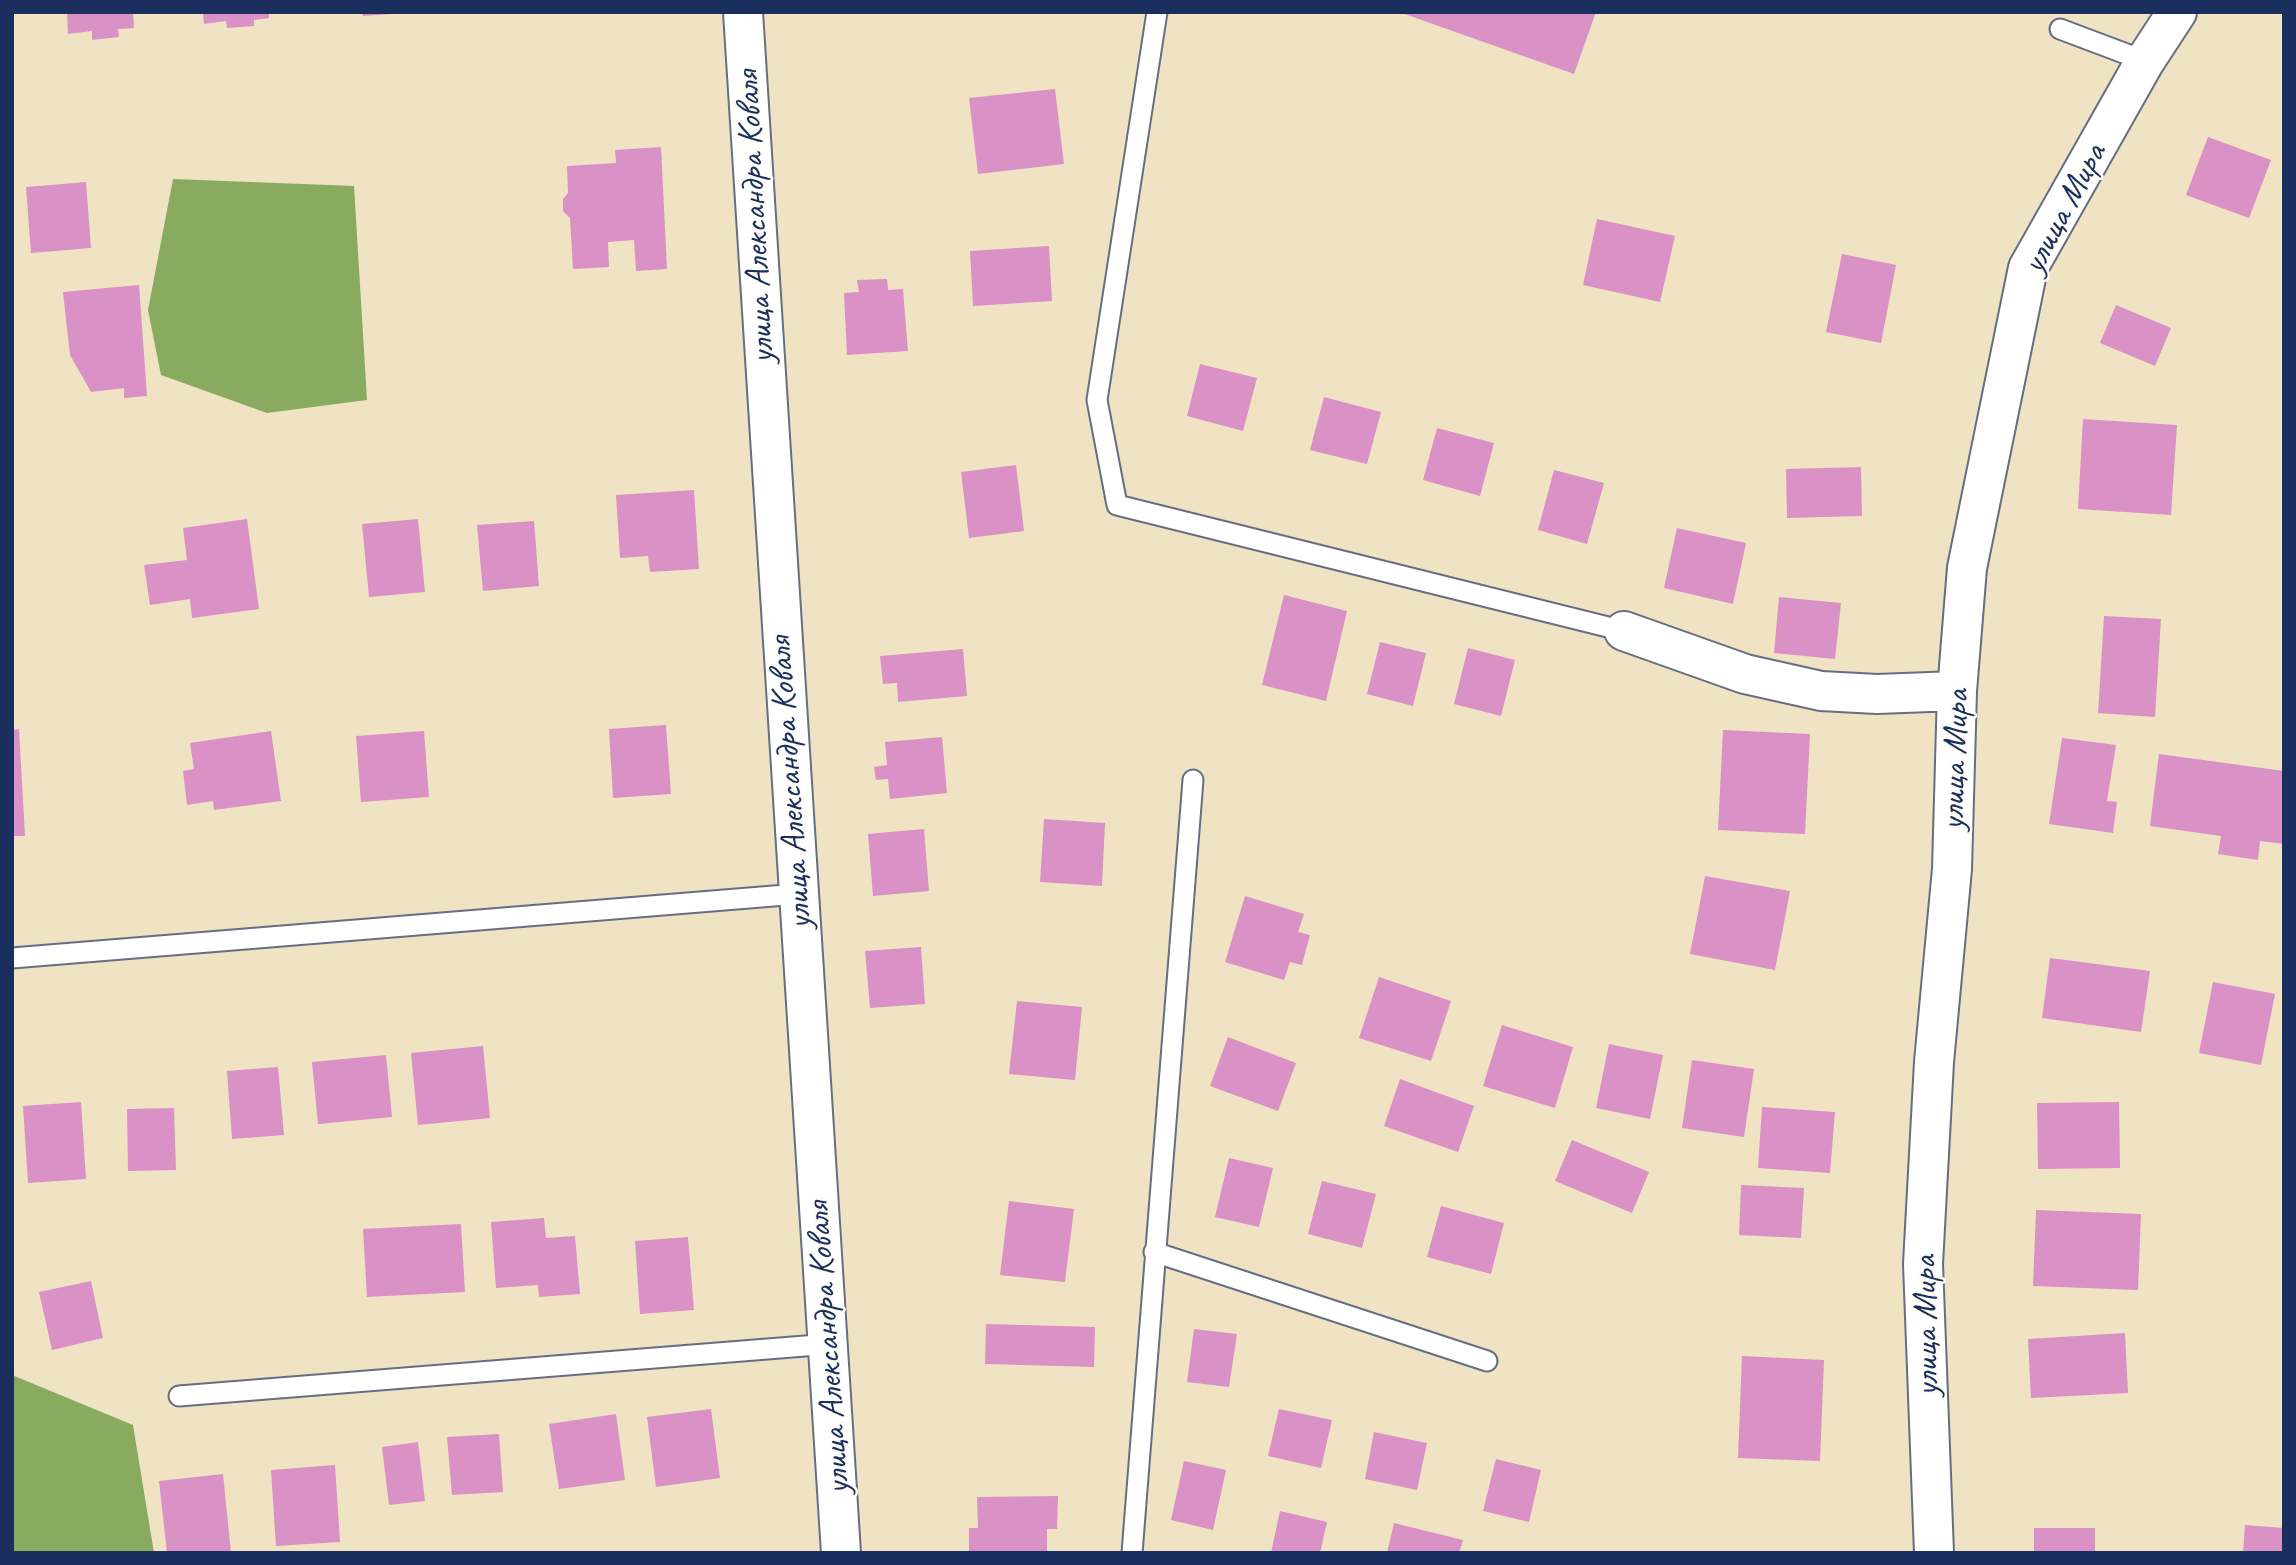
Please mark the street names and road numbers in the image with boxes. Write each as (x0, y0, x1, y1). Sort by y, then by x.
street label: улица Александра Коваля (727, 69, 785, 365)
street label: улица Мира (2013, 137, 2117, 281)
street label: улица Александра Коваля (760, 635, 822, 931)
street label: улица Мира (1933, 689, 1979, 831)
street label: улица Александра Коваля (798, 1200, 860, 1496)
street label: улица Мира (1905, 1255, 1949, 1397)

